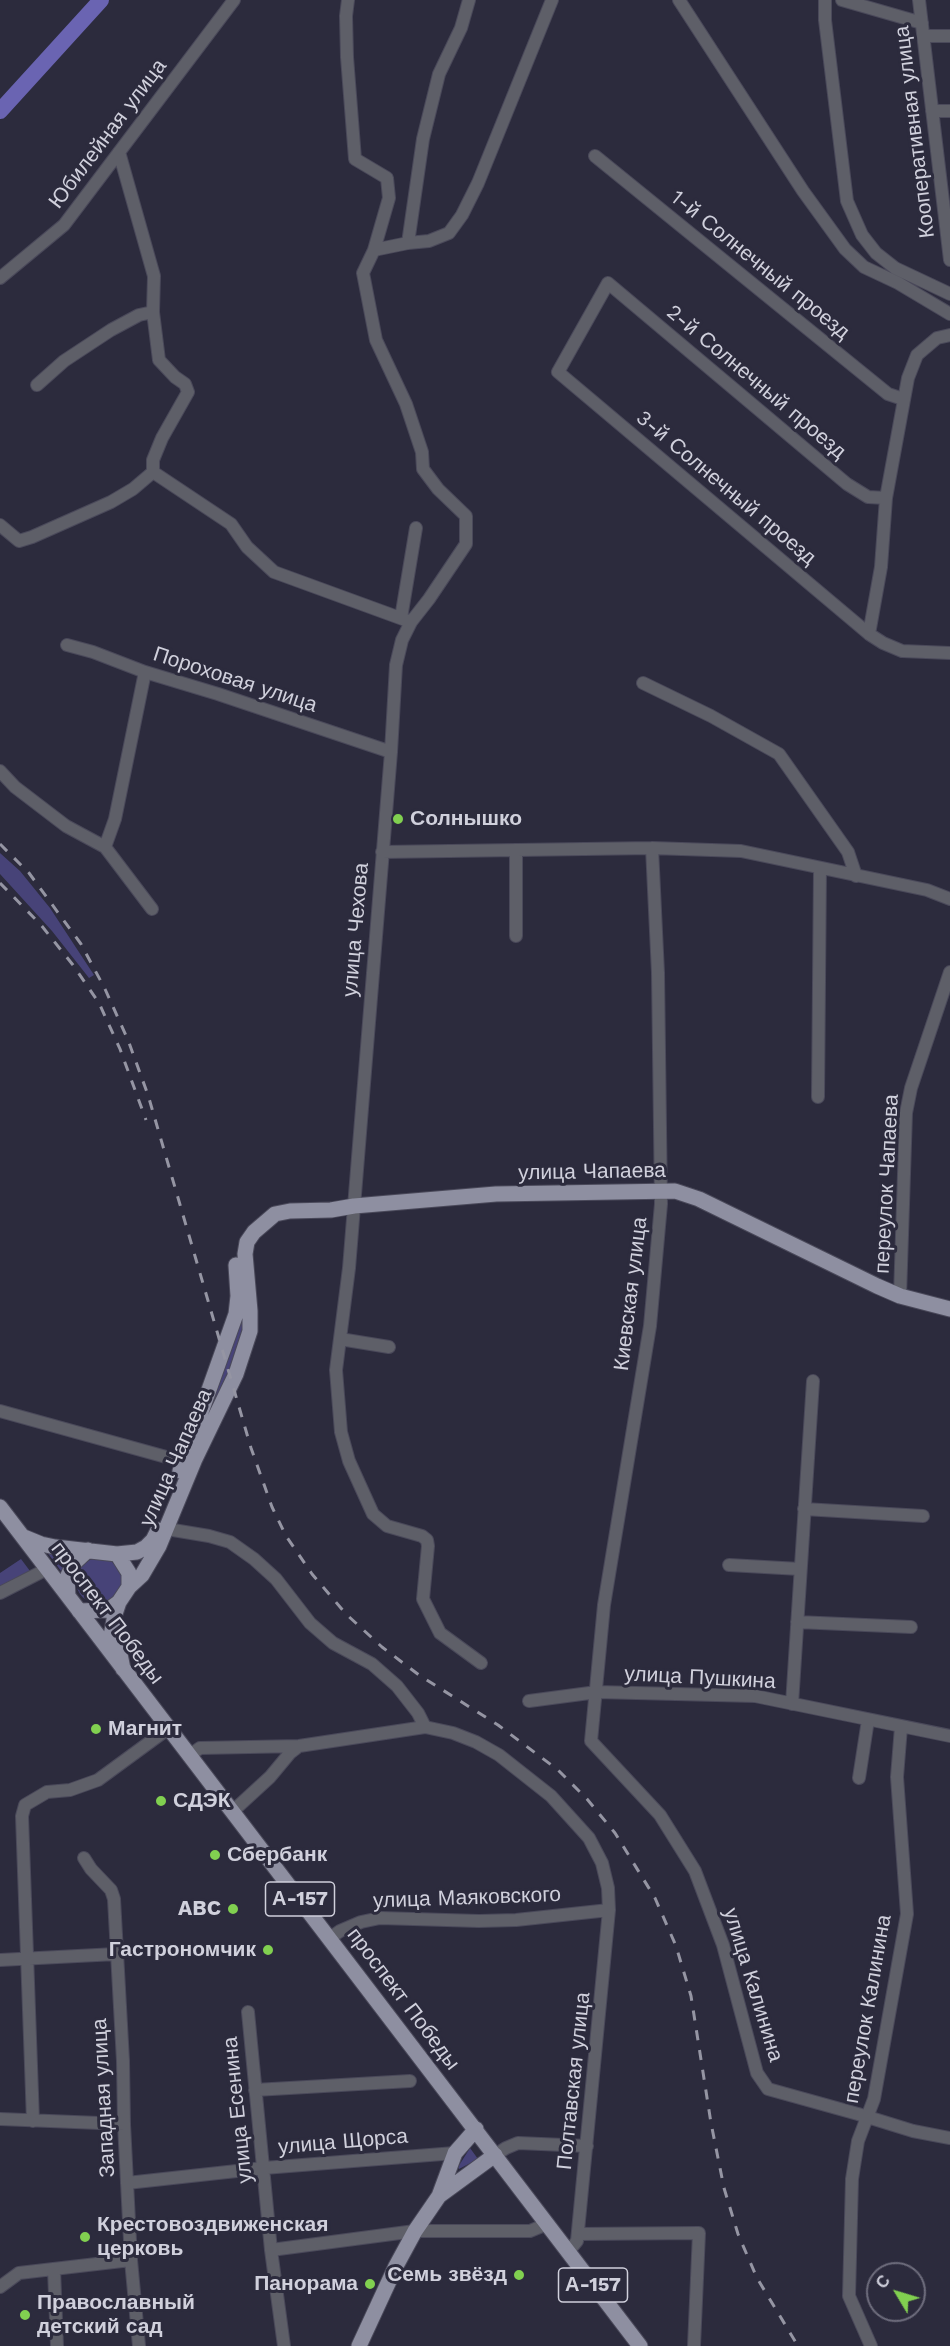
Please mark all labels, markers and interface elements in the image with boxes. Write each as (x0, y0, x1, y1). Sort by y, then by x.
street label: Кооперативная улица (889, 24, 941, 240)
street label: Юбилейная улица (44, 54, 172, 214)
street label: 1-й Солнечный проезд (665, 185, 855, 345)
street label: 2-й Солнечный проезд (661, 300, 851, 464)
street label: 3-й Солнечный проезд (631, 405, 821, 571)
street label: Пороховая улица (150, 642, 320, 718)
place label: Солнышко (410, 806, 522, 832)
marker: Солнышко (391, 812, 405, 826)
street label: улица Чехова (338, 862, 374, 998)
street label: переулок Чапаева (870, 1094, 904, 1274)
street label: улица Чапаева (518, 1158, 666, 1186)
street label: Киевская улица (609, 1216, 653, 1372)
street label: улица Чапаева (134, 1385, 218, 1531)
street label: проспект Победы (45, 1537, 169, 1689)
street label: улица Пушкина (624, 1661, 776, 1695)
place label: Магнит (108, 1716, 182, 1742)
marker: Магнит (89, 1722, 103, 1736)
place label: СДЭК (173, 1788, 231, 1814)
marker: СДЭК (154, 1794, 168, 1808)
place label: Сбербанк (227, 1842, 327, 1868)
marker: Сбербанк (208, 1848, 222, 1862)
road number: А-157 (266, 1882, 334, 1916)
street label: улица Маяковского (373, 1882, 561, 1914)
place label: ABC (178, 1896, 221, 1922)
marker: ABC (226, 1902, 240, 1916)
street label: улица Калинина (718, 1905, 788, 2065)
street label: переулок Калинина (839, 1913, 897, 2105)
street label: проспект Победы (341, 1923, 465, 2075)
place label: Гастрономчик (109, 1937, 256, 1963)
marker: Гастрономчик (261, 1943, 275, 1957)
street label: Полтавская улица (552, 1991, 596, 2171)
street label: Западная улица (87, 2018, 121, 2178)
street label: улица Есенина (218, 2035, 258, 2185)
street label: улица Щорса (277, 2124, 409, 2160)
place label: Крестовоздвиженская церковь (97, 2212, 328, 2262)
marker: Крестовоздвиженская церковь (78, 2230, 92, 2244)
place label: Семь звёзд (387, 2262, 507, 2288)
north arrow (866, 2262, 926, 2322)
marker: Семь звёзд (512, 2268, 526, 2282)
road number: А-157 (558, 2268, 628, 2302)
place label: Панорама (254, 2271, 358, 2297)
text: С (872, 2271, 894, 2292)
marker: Панорама (363, 2277, 377, 2291)
place label: Православный детский сад (37, 2290, 195, 2340)
marker: Православный детский сад (18, 2308, 32, 2322)

